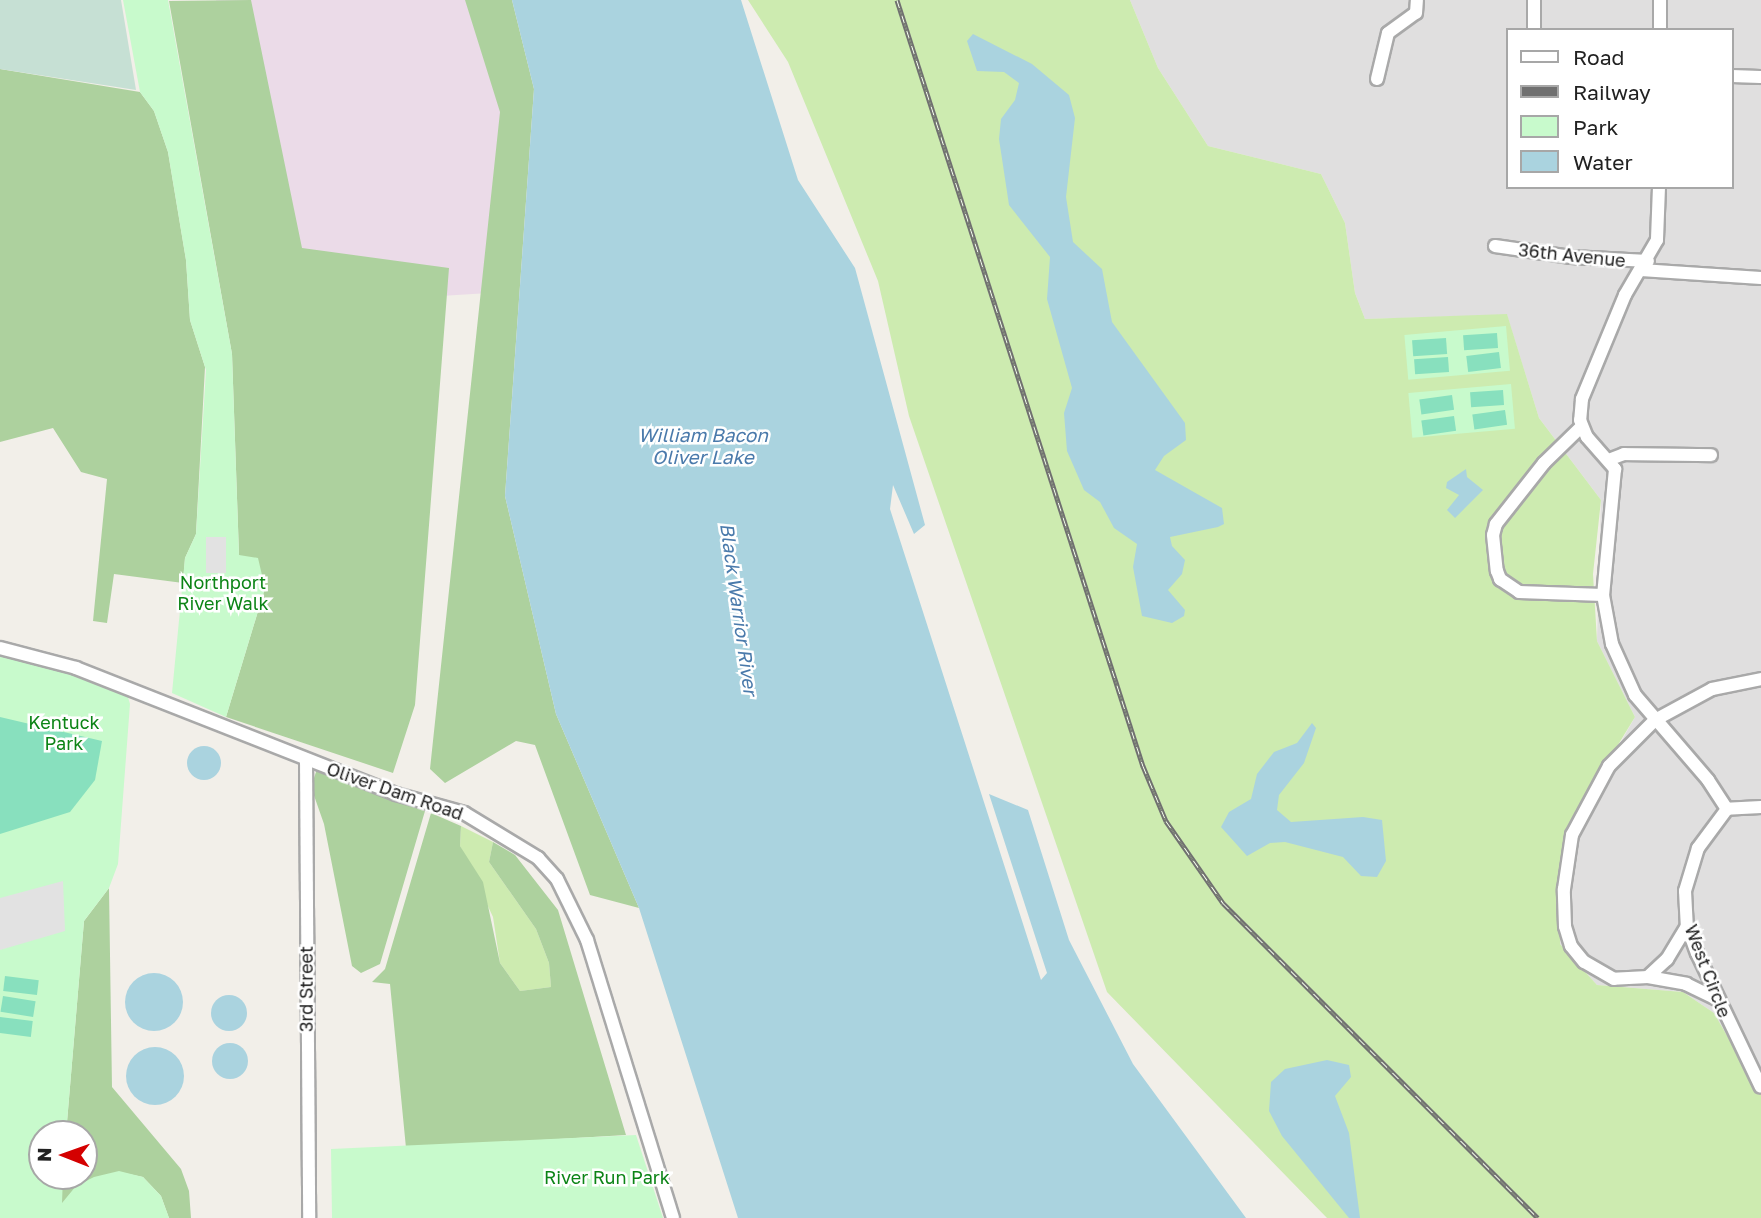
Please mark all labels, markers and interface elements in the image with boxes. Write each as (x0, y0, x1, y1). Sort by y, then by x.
legend (1506, 28, 1733, 189)
text: Road (1573, 44, 1624, 70)
text: Railway (1573, 79, 1651, 105)
text: Park (1573, 114, 1618, 140)
text: Water (1573, 149, 1633, 175)
street label: 36th Avenue (1517, 239, 1627, 271)
water label: William Bacon Oliver Lake (638, 424, 768, 468)
water label: Black Warrior River (716, 521, 762, 697)
park label: Northport River Walk (177, 572, 269, 614)
park label: Kentuck Park (28, 712, 100, 754)
street label: Oliver Dam Road (324, 758, 466, 824)
street label: West Circle (1680, 921, 1736, 1021)
street label: 3rd Street (295, 946, 317, 1032)
north arrow (28, 1120, 98, 1190)
text: N (32, 1147, 55, 1162)
park label: River Run Park (544, 1166, 670, 1188)

